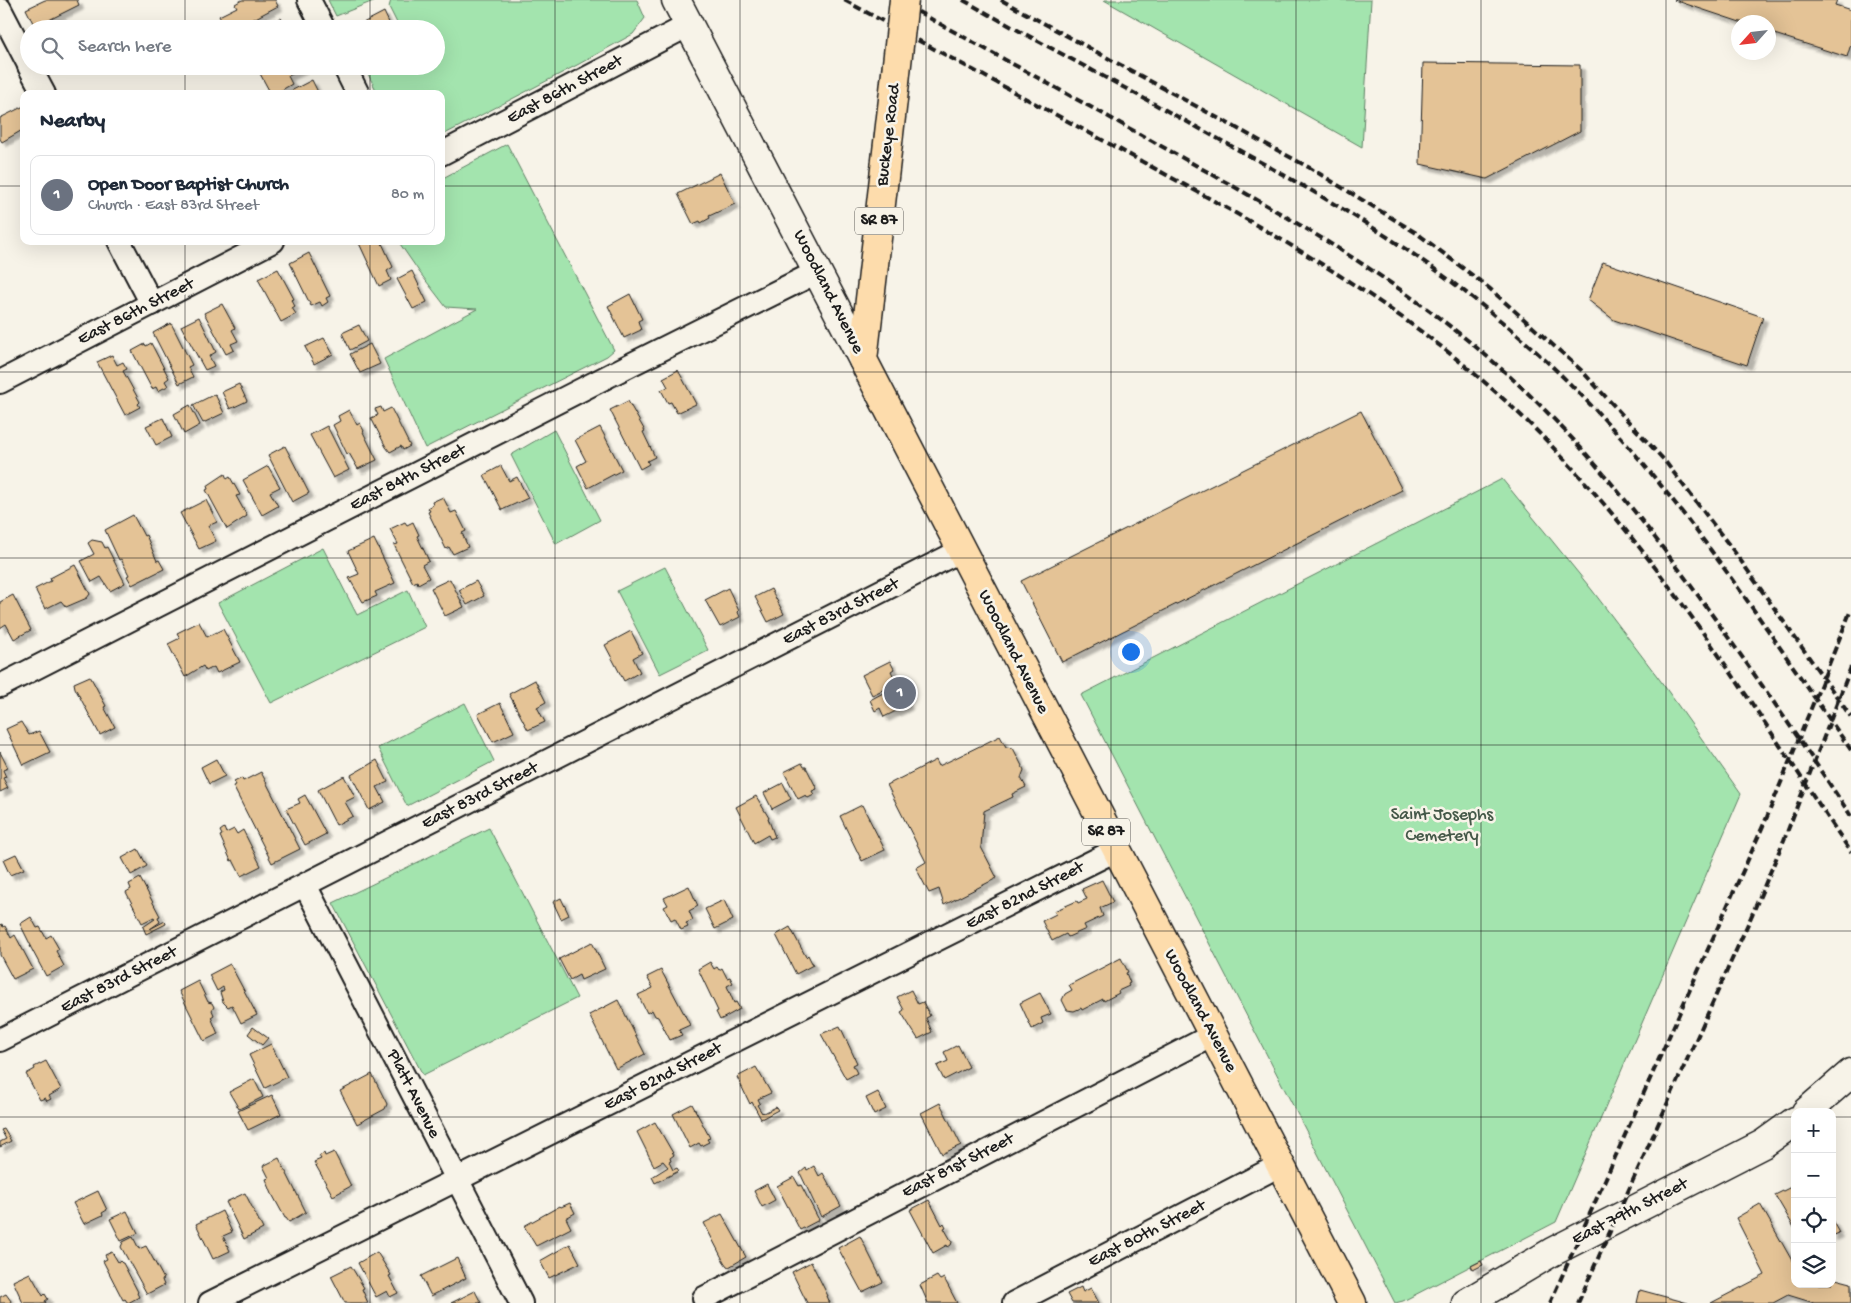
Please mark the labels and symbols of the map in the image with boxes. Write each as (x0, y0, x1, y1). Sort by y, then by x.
north arrow (1731, 15, 1776, 60)
street label: East 86th Street (504, 50, 628, 129)
street label: Buckeye Road (872, 81, 906, 188)
road number: SR 87 (855, 208, 903, 235)
street label: Woodland Avenue (788, 227, 869, 358)
street label: East 86th Street (74, 273, 199, 350)
street label: East 84th Street (347, 439, 471, 516)
street label: East 83rd Street (779, 573, 904, 650)
street label: Woodland Avenue (973, 587, 1054, 718)
your location (1118, 639, 1144, 665)
pin: 1 (884, 674, 916, 712)
street label: East 83rd Street (418, 757, 543, 834)
park label: Saint Josephs Cemetery (1391, 805, 1495, 847)
road number: SR 87 (1082, 819, 1130, 846)
street label: East 82nd Street (963, 857, 1089, 935)
street label: East 83rd Street (57, 941, 182, 1018)
street label: Woodland Avenue (1159, 946, 1242, 1077)
street label: East 82nd Street (601, 1038, 727, 1116)
street label: Platt Avenue (381, 1045, 445, 1143)
street label: East 81st Street (899, 1128, 1019, 1203)
street label: East 79th Street (1569, 1173, 1693, 1250)
street label: East 80th Street (1085, 1195, 1211, 1273)

